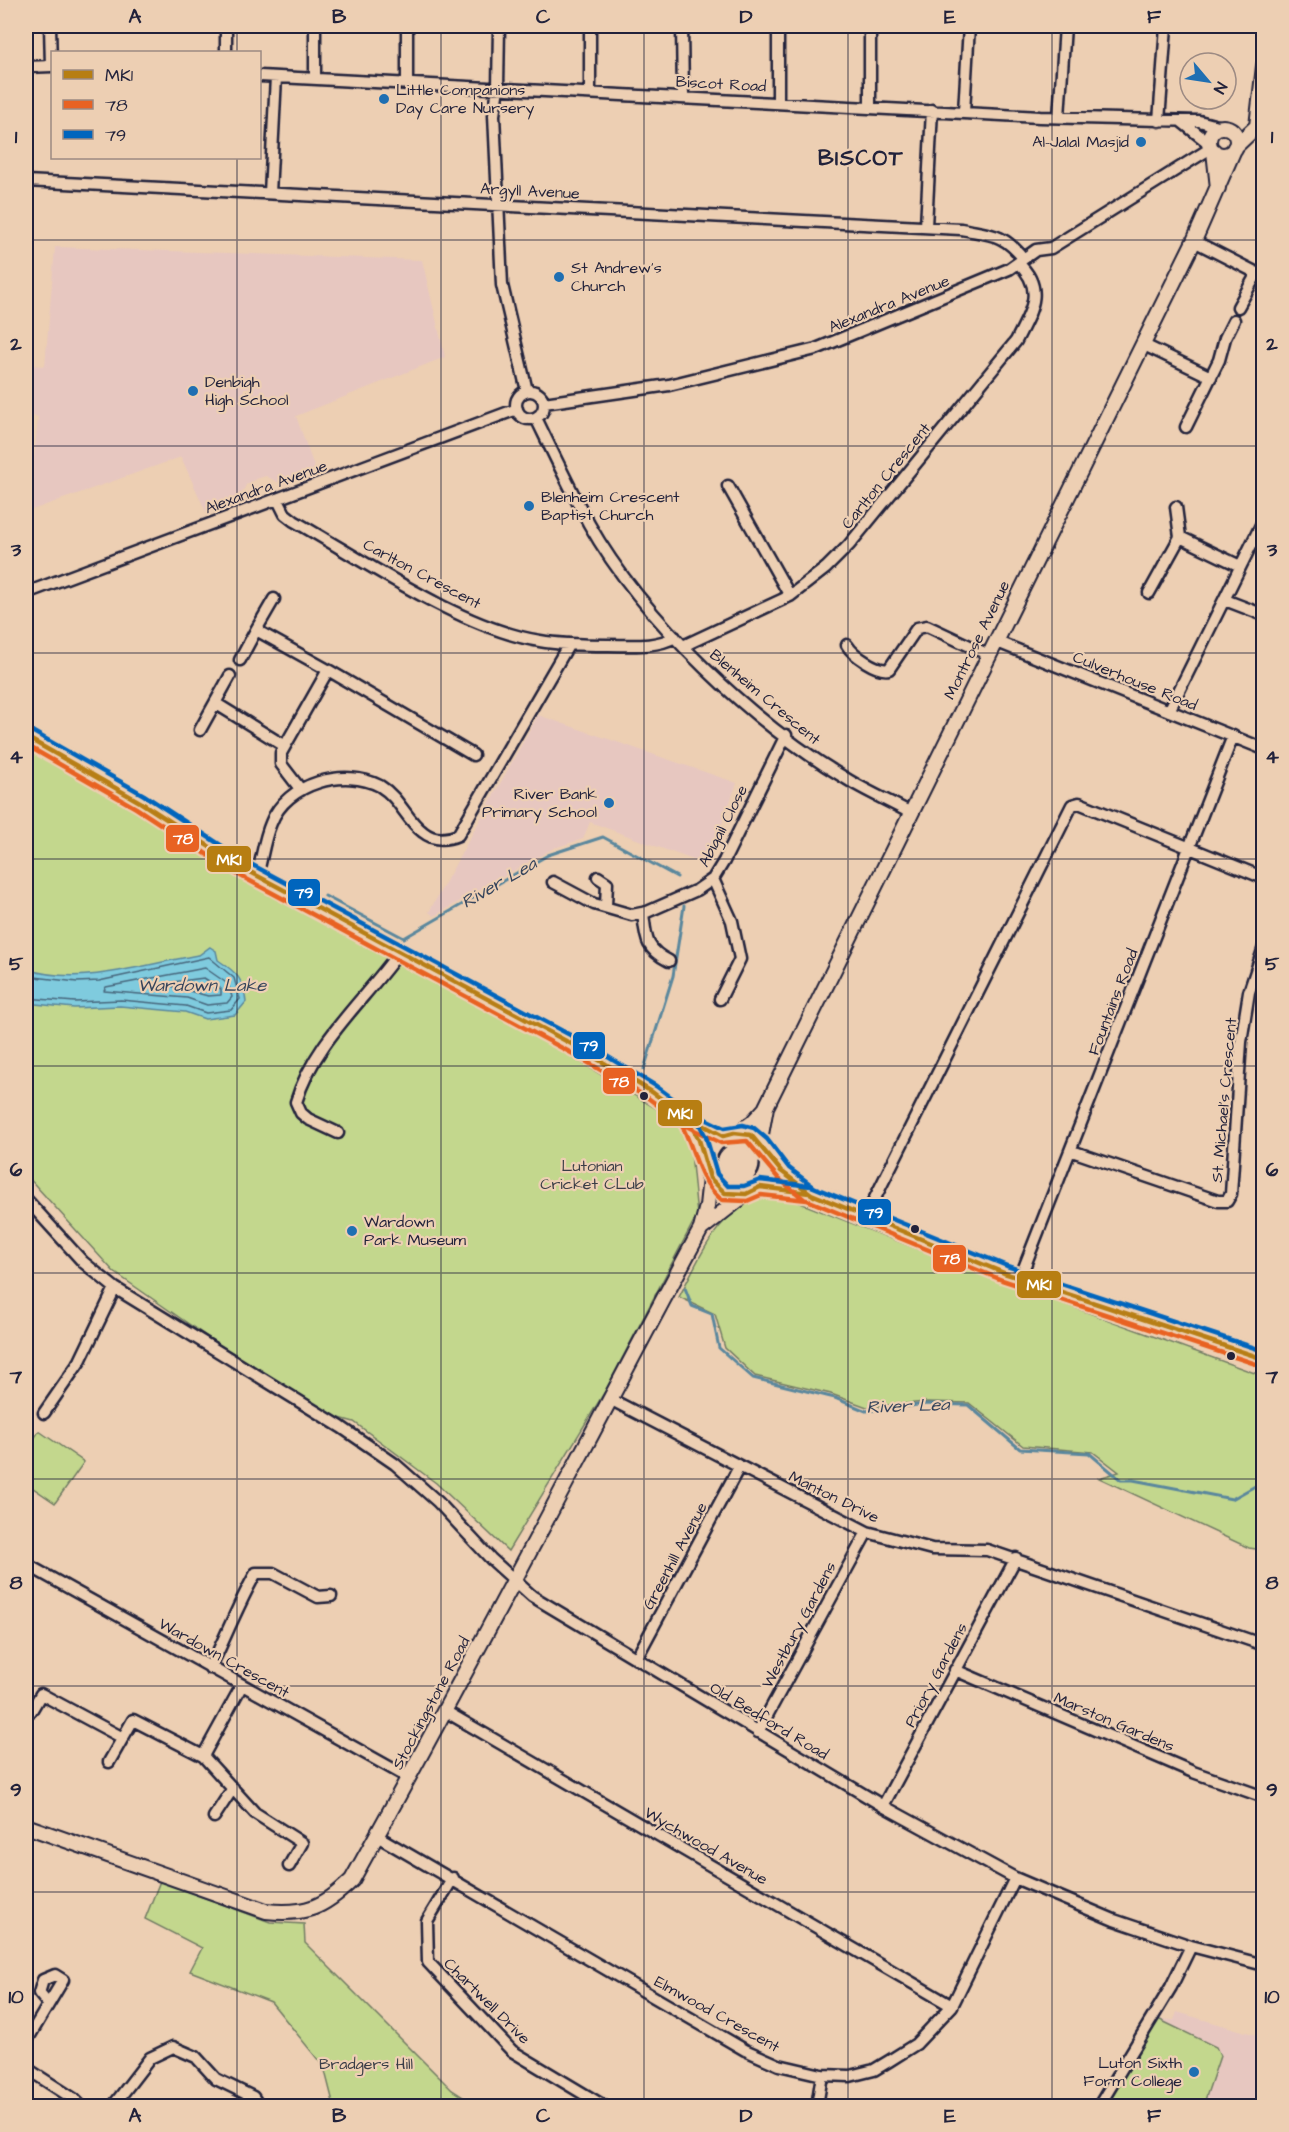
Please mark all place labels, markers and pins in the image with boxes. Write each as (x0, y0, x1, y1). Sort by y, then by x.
place label: Little Companions Day Care Nursery (396, 79, 535, 120)
marker: Little Companions Day Care Nursery (377, 92, 391, 106)
place label: Al-Jalal Masjid (1032, 131, 1129, 153)
marker: Al-Jalal Masjid (1134, 135, 1148, 149)
place label: St Andrew's Church (571, 257, 662, 297)
marker: St Andrew's Church (552, 270, 566, 284)
place label: Denbigh High School (205, 371, 289, 412)
marker: Denbigh High School (186, 384, 200, 398)
place label: Blenheim Crescent Baptist Church (541, 486, 680, 526)
marker: Blenheim Crescent Baptist Church (522, 499, 536, 513)
place label: River Bank Primary School (482, 783, 597, 824)
marker: River Bank Primary School (602, 796, 616, 810)
unlabelled marker (638, 1090, 650, 1102)
place label: Wardown Park Museum (364, 1211, 467, 1251)
unlabelled marker (909, 1223, 921, 1235)
marker: Wardown Park Museum (345, 1224, 359, 1238)
unlabelled marker (1225, 1350, 1237, 1362)
place label: Luton Sixth Form College (1083, 2052, 1182, 2093)
marker: Luton Sixth Form College (1187, 2065, 1201, 2079)

